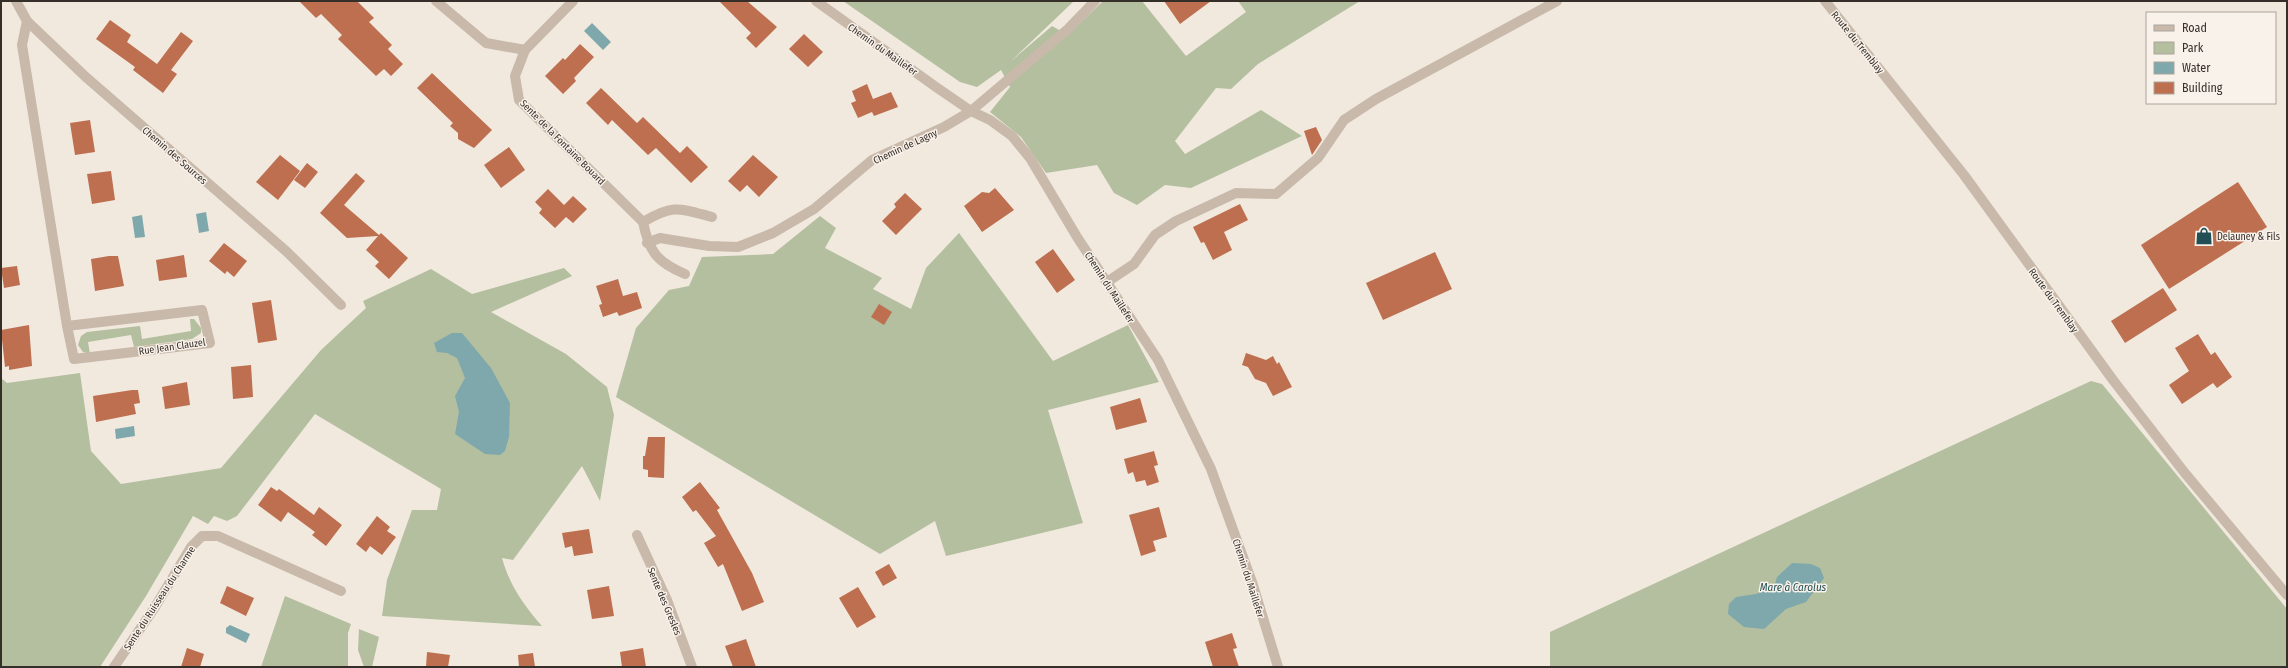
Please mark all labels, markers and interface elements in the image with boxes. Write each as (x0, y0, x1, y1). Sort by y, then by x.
street label: Route du Tremblay (1829, 9, 1886, 77)
legend (2146, 12, 2276, 104)
street label: Chemin du Maillefer (845, 21, 920, 79)
text: Road (2182, 21, 2207, 35)
text: Park (2182, 41, 2204, 55)
text: Water (2182, 61, 2211, 75)
text: Building (2182, 81, 2223, 95)
street label: Sente de la Fontaine Bouard (517, 98, 607, 188)
street label: Chemin des Sources (139, 124, 209, 187)
street label: Chemin de Lagny (872, 127, 940, 167)
shop icon: Delauney & Fils (2194, 226, 2214, 246)
place label: Delauney & Fils (2217, 231, 2280, 243)
street label: Chemin du Maillefer (1082, 250, 1137, 326)
street label: Route du Tremblay (2026, 266, 2081, 335)
street label: Rue Jean Clauzel (138, 336, 207, 358)
street label: Chemin du Maillefer (1230, 537, 1267, 620)
street label: Sente du Ruisseau du Charme (122, 544, 198, 653)
street label: Sente des Gresles (644, 566, 684, 637)
water label: Mare à Carolus (1760, 581, 1827, 594)

